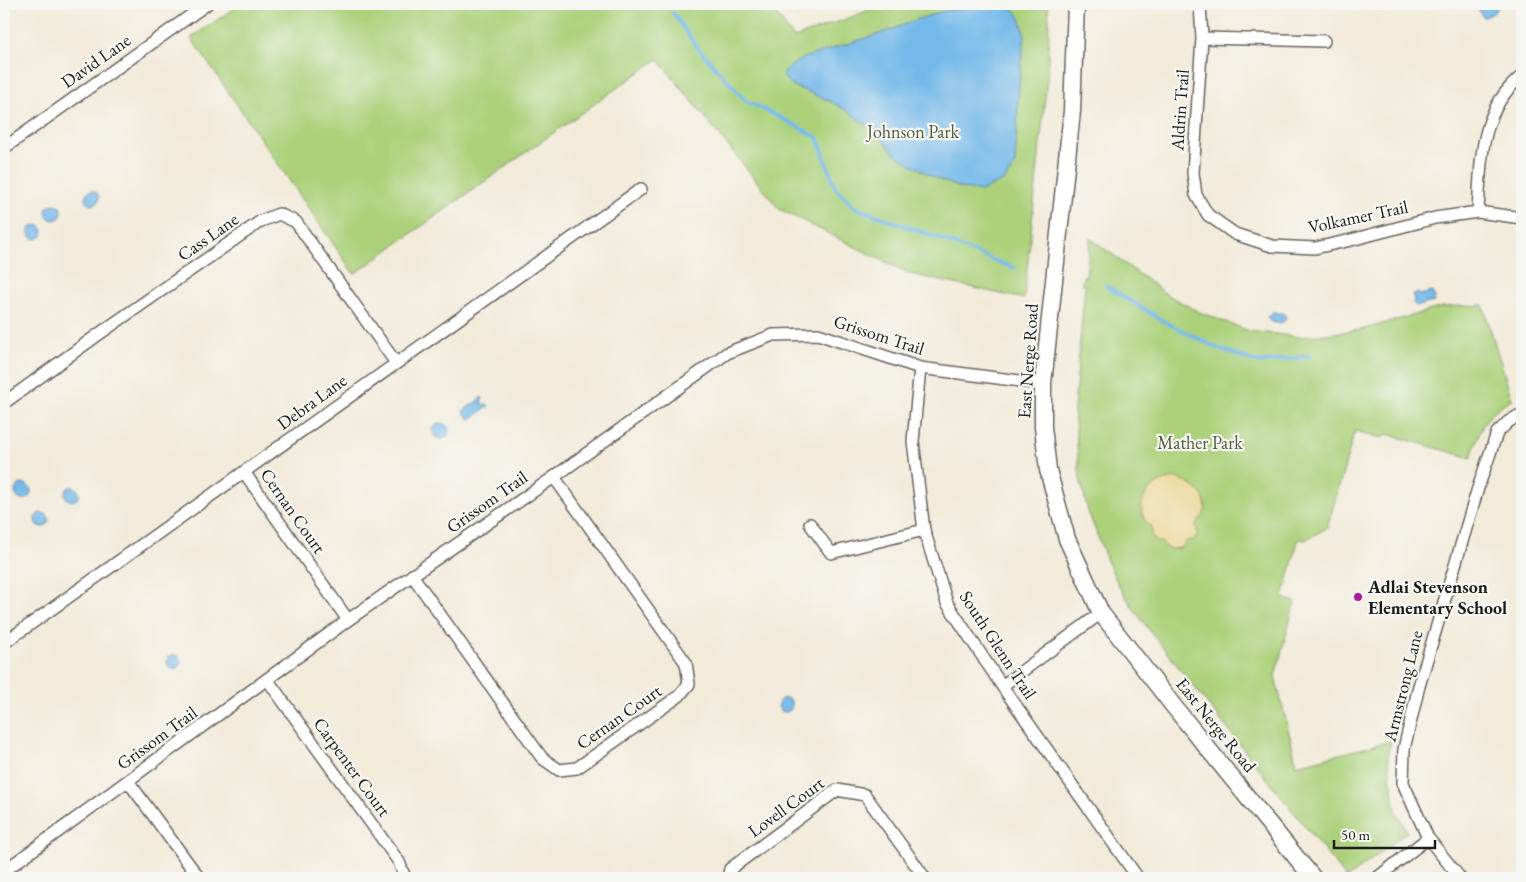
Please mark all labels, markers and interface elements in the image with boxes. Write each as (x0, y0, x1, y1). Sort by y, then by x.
street label: David Lane (57, 28, 135, 93)
street label: Aldrin Trail (1165, 68, 1194, 152)
park label: Johnson Park (865, 120, 960, 143)
street label: Volkamer Trail (1306, 195, 1410, 238)
street label: Cass Lane (173, 207, 243, 266)
street label: East Nerge Road (1012, 302, 1043, 419)
street label: Grissom Trail (831, 309, 927, 360)
street label: Debra Lane (272, 369, 351, 435)
park label: Mather Park (1157, 431, 1243, 454)
street label: Cernan Court (256, 464, 331, 558)
street label: Grissom Trail (442, 465, 532, 538)
place label: Adlai Stevenson Elementary School (1367, 575, 1507, 619)
street label: South Glenn Trail (955, 586, 1042, 703)
marker: Adlai Stevenson Elementary School (1352, 591, 1364, 603)
street label: Armstrong Lane (1377, 628, 1427, 745)
street label: East Nerge Road (1171, 673, 1262, 777)
street label: Cernan Court (572, 679, 666, 754)
street label: Grissom Trail (112, 701, 201, 774)
street label: Carpenter Court (309, 713, 396, 821)
street label: Lovell Court (743, 771, 829, 842)
scale bar (1334, 817, 1435, 849)
text: 50 m (1341, 825, 1370, 844)

